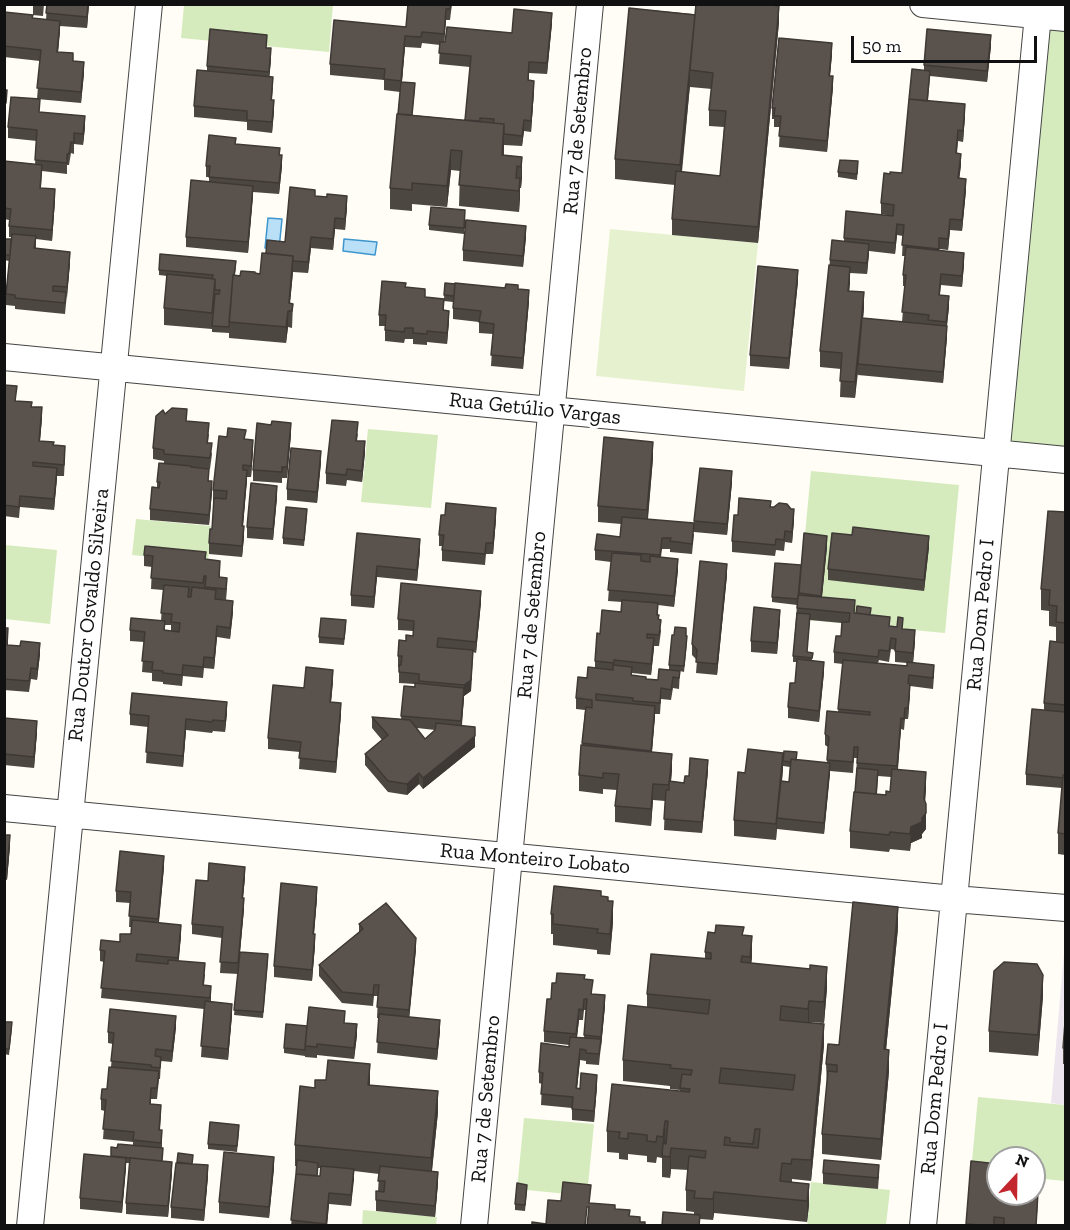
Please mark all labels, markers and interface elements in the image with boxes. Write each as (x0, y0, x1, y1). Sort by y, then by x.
scale bar (854, 24, 1040, 62)
text: 50 m (862, 35, 901, 57)
street label: Rua 7 de Setembro (558, 46, 598, 216)
street label: Rua Getúlio Vargas (448, 387, 622, 431)
street label: Rua Doutor Osvaldo Silveira (63, 487, 115, 743)
street label: Rua 7 de Setembro (512, 530, 552, 700)
street label: Rua Dom Pedro I (962, 538, 1000, 692)
street label: Rua Monteiro Lobato (439, 838, 631, 880)
street label: Rua 7 de Setembro (466, 1014, 506, 1184)
street label: Rua Dom Pedro I (916, 1022, 954, 1176)
north arrow (986, 1146, 1046, 1206)
text: N (1013, 1150, 1031, 1172)

